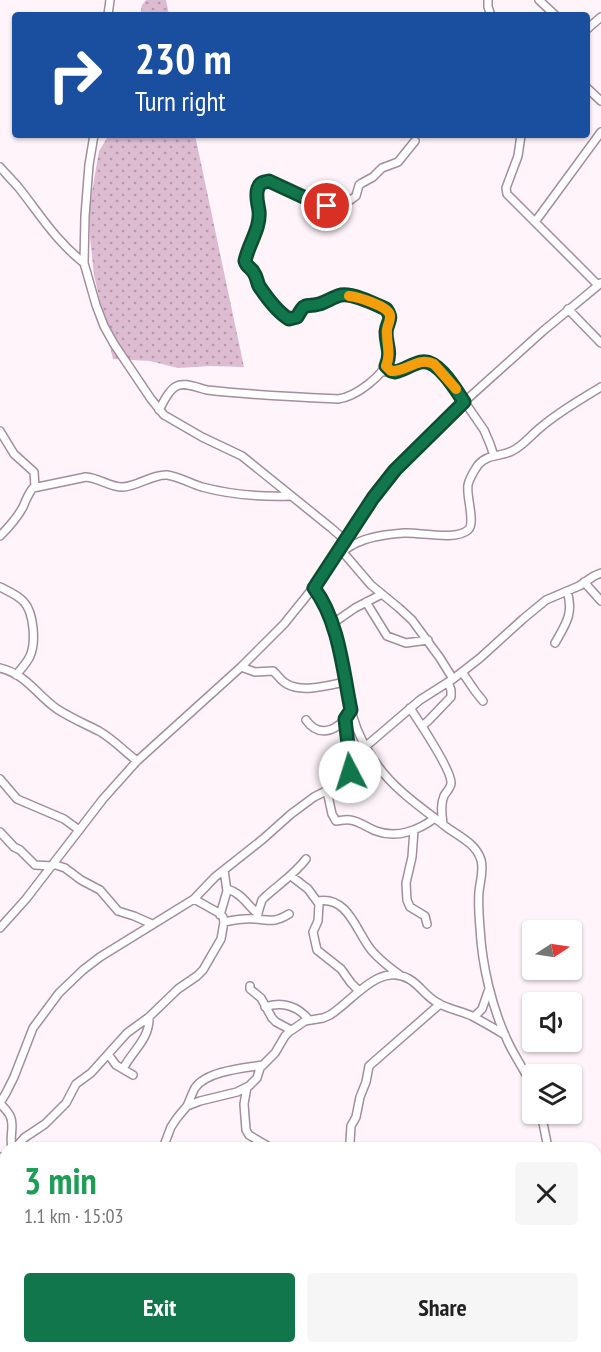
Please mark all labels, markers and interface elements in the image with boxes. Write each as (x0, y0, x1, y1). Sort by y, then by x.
text: 230 m (135, 31, 232, 86)
icon: right (36, 36, 114, 114)
text: Turn right (135, 84, 226, 118)
pin (301, 180, 352, 231)
icon: arrive (310, 189, 343, 222)
position arrow (318, 740, 382, 804)
north arrow (522, 920, 582, 980)
map controls (522, 920, 582, 1124)
button: sound (522, 992, 582, 1052)
button: layers (522, 1064, 582, 1124)
text: 3 min (24, 1157, 97, 1204)
button: close (515, 1162, 578, 1225)
text: 1.1 km · 15:03 (24, 1203, 123, 1229)
button: Exit (24, 1273, 295, 1342)
button: Share (307, 1273, 578, 1342)

